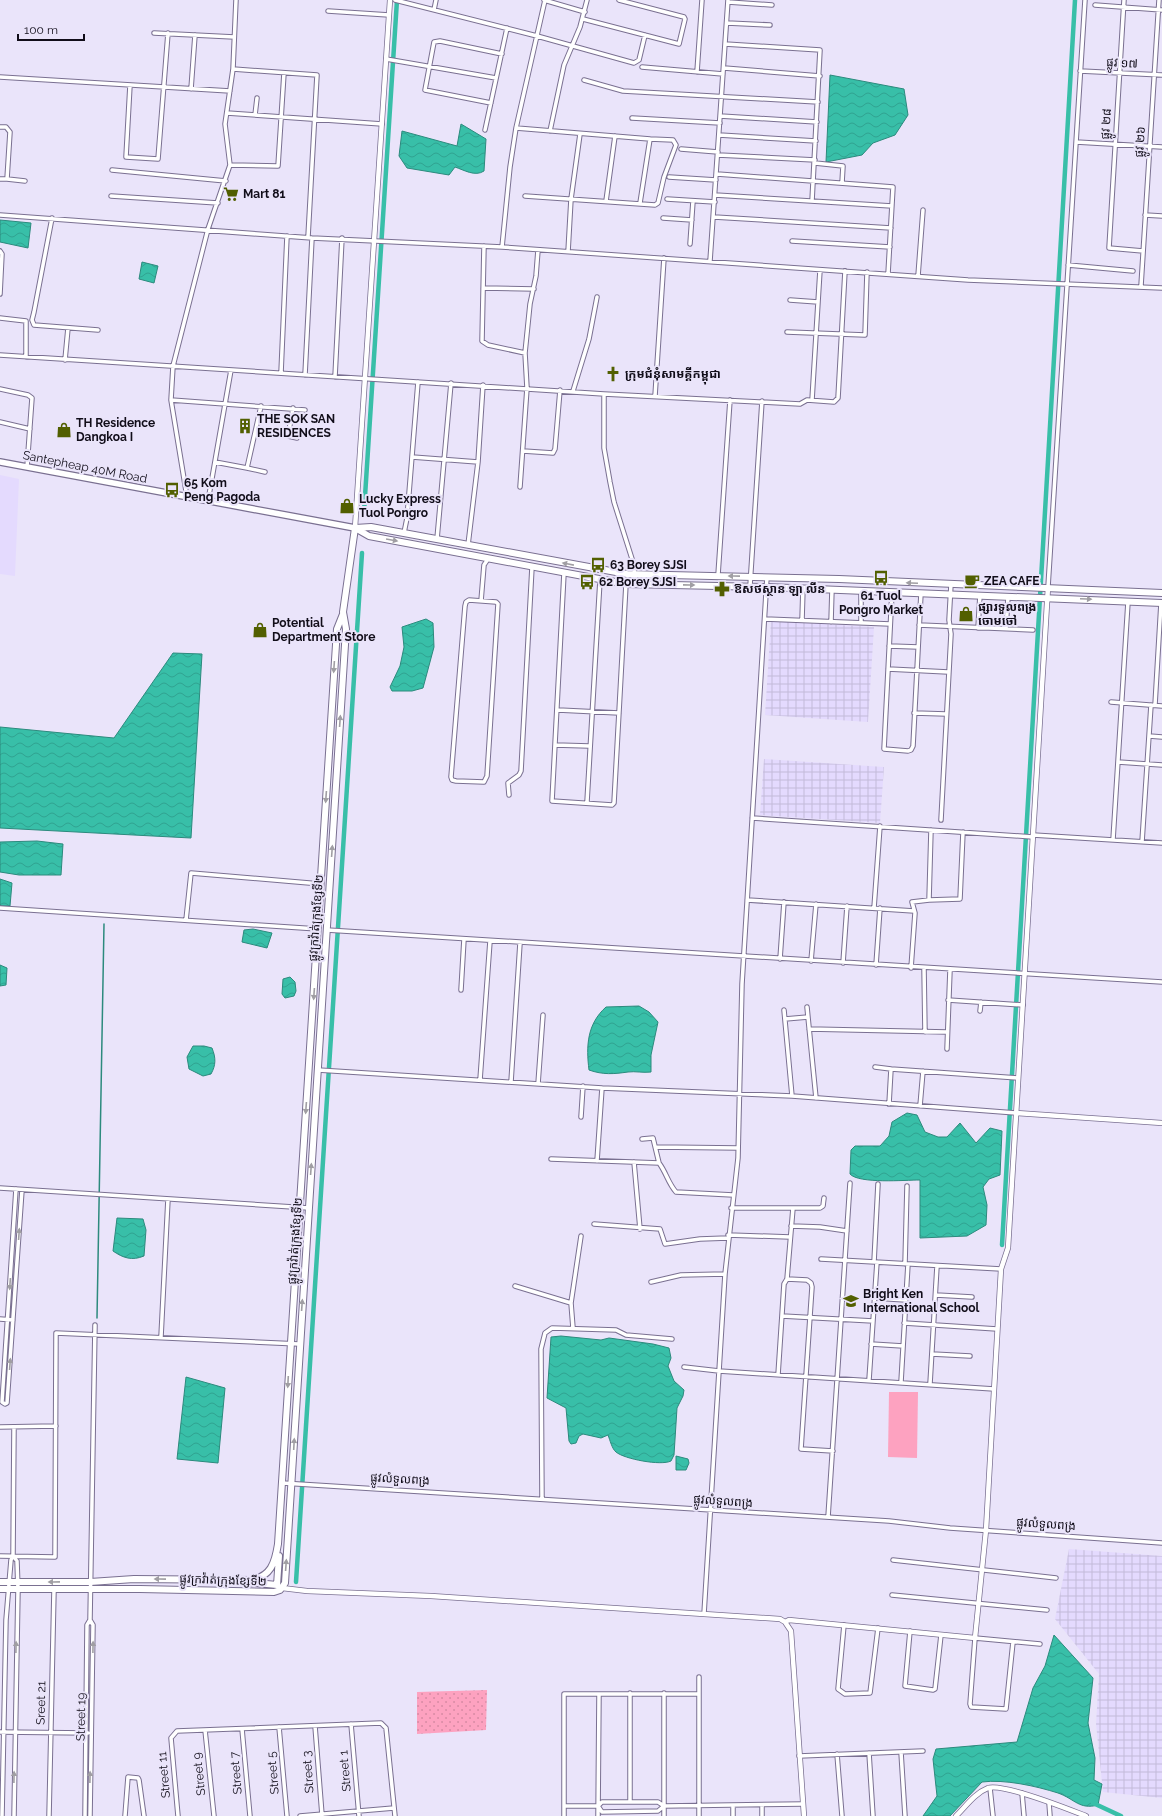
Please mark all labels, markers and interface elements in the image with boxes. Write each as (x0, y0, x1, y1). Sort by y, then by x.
scale bar (18, 16, 84, 42)
text: 100 m (24, 23, 58, 37)
street label: ផ្លូវ ១៧ (1106, 55, 1138, 74)
street label: ផ្លូវ ២៨ (1098, 108, 1118, 140)
street label: ផ្លូវ ២៦ (1132, 126, 1152, 158)
supermarket icon: Mart 81 (222, 185, 240, 203)
place label: Mart 81 (243, 187, 286, 201)
church icon: ក្រុមជំនុំសាមគ្គីកម្ពុជា (604, 365, 622, 383)
place label: ក្រុមជំនុំសាមគ្គីកម្ពុជា (625, 366, 721, 385)
place label: THE SOK SAN RESIDENCES (257, 412, 335, 440)
place label: TH Residence Dangkoa I (76, 416, 155, 444)
building icon: THE SOK SAN RESIDENCES (236, 417, 254, 435)
shop icon: TH Residence Dangkoa I (55, 421, 73, 439)
street label: Santepheap 40M Road (22, 448, 148, 486)
place label: 65 Kom Peng Pagoda (184, 476, 260, 504)
bus stop icon: 65 Kom Peng Pagoda (163, 481, 181, 499)
place label: Lucky Express Tuol Pongro (359, 492, 441, 520)
shop icon: Lucky Express Tuol Pongro (338, 497, 356, 515)
one-way arrow (386, 538, 398, 544)
bus stop icon: 63 Borey SJSI (589, 556, 607, 574)
place label: 63 Borey SJSI (610, 558, 687, 572)
one-way arrow (562, 561, 575, 567)
bus stop icon: 61 Tuol Pongro Market (872, 569, 890, 587)
cafe icon: ZEA CAFE (963, 572, 981, 590)
bus stop icon: 62 Borey SJSI (578, 573, 596, 591)
one-way arrow (727, 573, 740, 579)
place label: ZEA CAFE (984, 574, 1040, 588)
place label: 62 Borey SJSI (599, 575, 676, 589)
one-way arrow (906, 579, 918, 586)
pharmacy icon: ឱសថស្ថាន ឡា លីន (713, 580, 731, 598)
place label: ឱសថស្ថាន ឡា លីន (734, 581, 825, 596)
one-way arrow (683, 582, 696, 588)
place label: 61 Tuol Pongro Market (839, 589, 923, 617)
one-way arrow (1080, 596, 1092, 603)
place label: ផ្សារទួលពង្រ ចោមចៅ (978, 600, 1037, 628)
shop icon: ផ្សារទួលពង្រ ចោមចៅ (957, 605, 975, 623)
place label: Potential Department Store (272, 616, 375, 644)
shop icon: Potential Department Store (251, 621, 269, 639)
one-way arrow (331, 661, 338, 673)
one-way arrow (337, 715, 344, 727)
one-way arrow (323, 791, 330, 803)
one-way arrow (328, 845, 335, 857)
street label: ផ្លូវក្រវ៉ាត់ក្រុងខ្សែទី២ (305, 874, 330, 962)
one-way arrow (310, 988, 317, 1000)
one-way arrow (303, 1102, 310, 1114)
one-way arrow (308, 1163, 315, 1175)
street label: ផ្លូវក្រវ៉ាត់ក្រុងខ្សែទី២ (284, 1197, 309, 1285)
one-way arrow (16, 1228, 23, 1240)
one-way arrow (6, 1278, 13, 1290)
place label: Bright Ken International School (863, 1287, 979, 1315)
school or university icon: Bright Ken International School (842, 1292, 860, 1310)
one-way arrow (299, 1299, 306, 1311)
one-way arrow (7, 1358, 14, 1370)
one-way arrow (285, 1376, 291, 1389)
one-way arrow (290, 1438, 297, 1450)
street label: ផ្លូវលំទួលពង្រ (370, 1470, 430, 1491)
street label: ផ្លូវលំទួលពង្រ (692, 1492, 753, 1514)
street label: ផ្លូវលំទួលពង្រ (1015, 1515, 1076, 1537)
one-way arrow (283, 1559, 290, 1571)
street label: ផ្លូវក្រវ៉ាត់ក្រុងខ្សែទី២ (179, 1571, 267, 1592)
one-way arrow (153, 1576, 166, 1582)
one-way arrow (47, 1579, 60, 1585)
one-way arrow (13, 1640, 19, 1653)
one-way arrow (89, 1641, 96, 1653)
street label: Sreet 21 (34, 1681, 48, 1725)
street label: Street 19 (74, 1693, 88, 1741)
street label: Street 3 (300, 1750, 316, 1794)
street label: Street 1 (336, 1750, 354, 1792)
street label: Street 11 (155, 1751, 173, 1799)
street label: Street 7 (227, 1751, 245, 1795)
street label: Street 5 (264, 1751, 282, 1795)
street label: Street 9 (190, 1752, 208, 1796)
one-way arrow (11, 1771, 18, 1783)
one-way arrow (87, 1771, 94, 1783)

